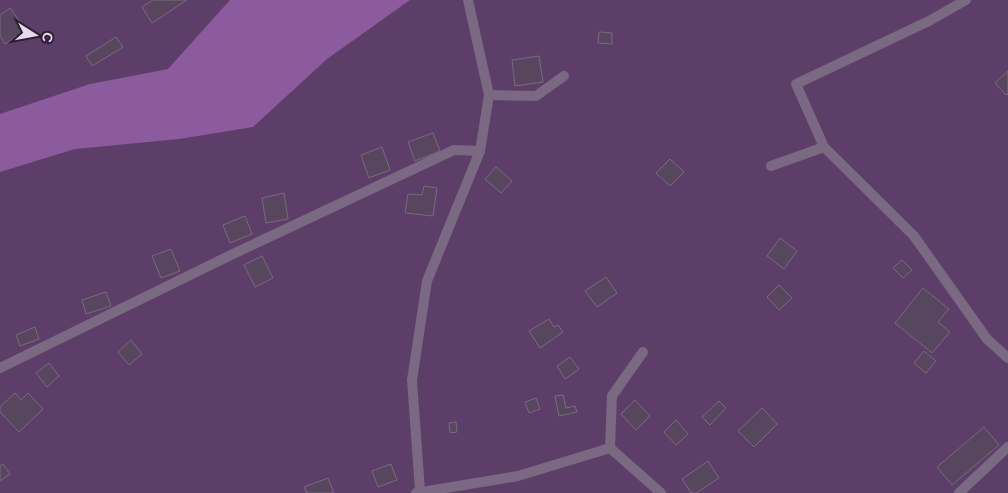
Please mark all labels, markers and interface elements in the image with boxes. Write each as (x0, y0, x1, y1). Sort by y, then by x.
north arrow (10, 10, 60, 60)
text: С (39, 31, 57, 44)

